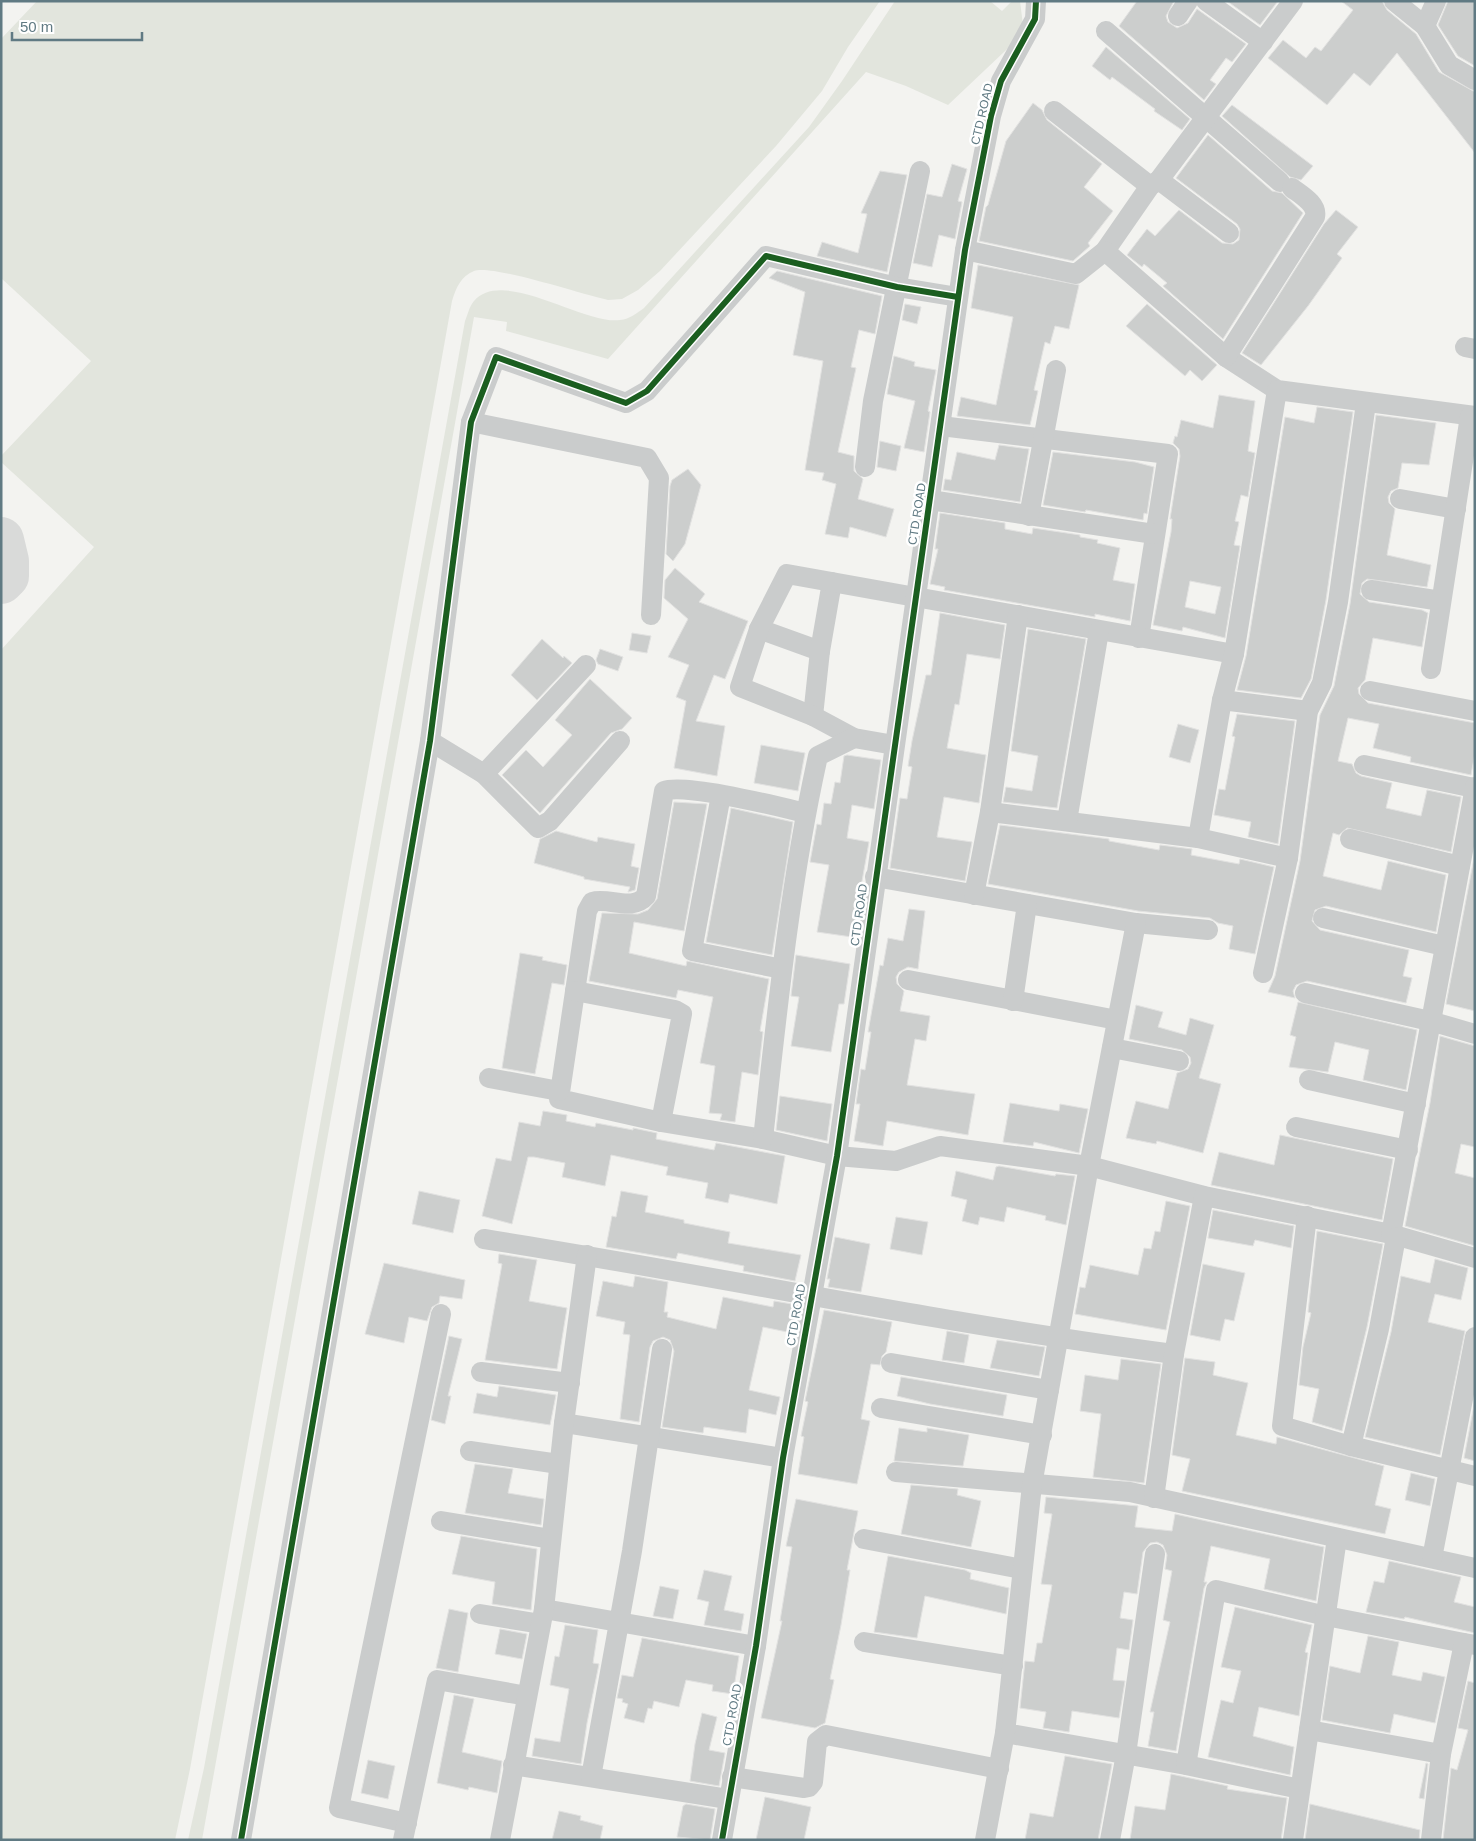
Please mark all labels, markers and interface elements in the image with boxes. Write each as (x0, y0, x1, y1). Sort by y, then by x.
scale bar (12, 10, 142, 42)
text: 50 m (20, 18, 53, 35)
street label: CTD ROAD (968, 82, 996, 146)
street label: CTD ROAD (905, 482, 929, 546)
street label: CTD ROAD (848, 883, 870, 947)
street label: CTD ROAD (784, 1283, 808, 1347)
street label: CTD ROAD (720, 1683, 744, 1747)

